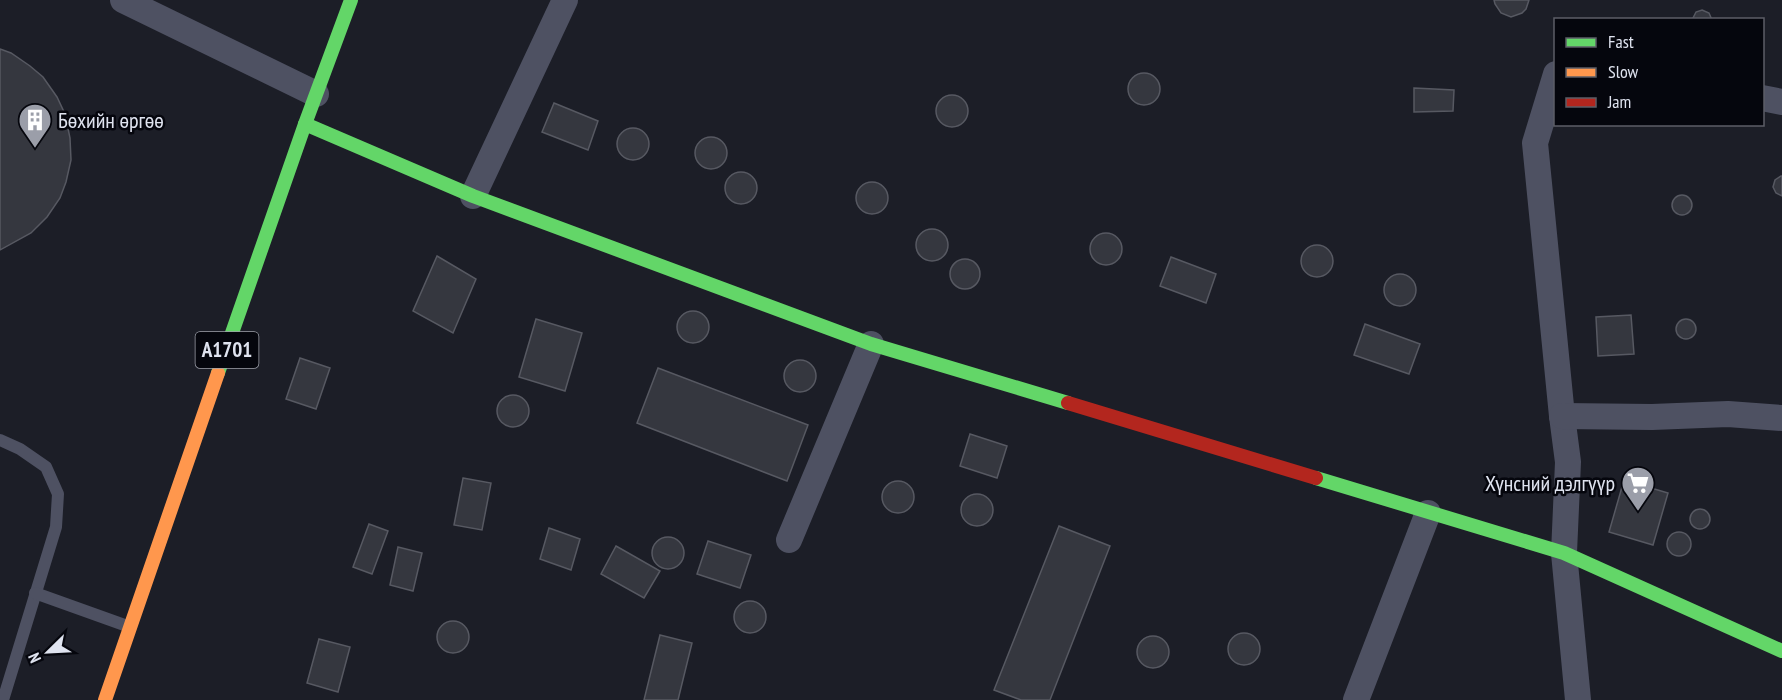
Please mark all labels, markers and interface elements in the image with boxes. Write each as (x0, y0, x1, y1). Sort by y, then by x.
legend (1554, 18, 1764, 126)
text: Fast (1608, 30, 1634, 53)
text: Slow (1608, 60, 1639, 83)
text: Jam (1607, 90, 1631, 113)
building icon: Бөхийн өргөө (17, 102, 53, 149)
place label: Бөхийн өргөө (58, 106, 164, 134)
road number: A1701 (196, 332, 258, 368)
supermarket icon: Хүнсний дэлгүүр (1620, 465, 1656, 512)
place label: Хүнсний дэлгүүр (1485, 469, 1615, 497)
north arrow (18, 622, 78, 682)
text: N (23, 650, 45, 666)

